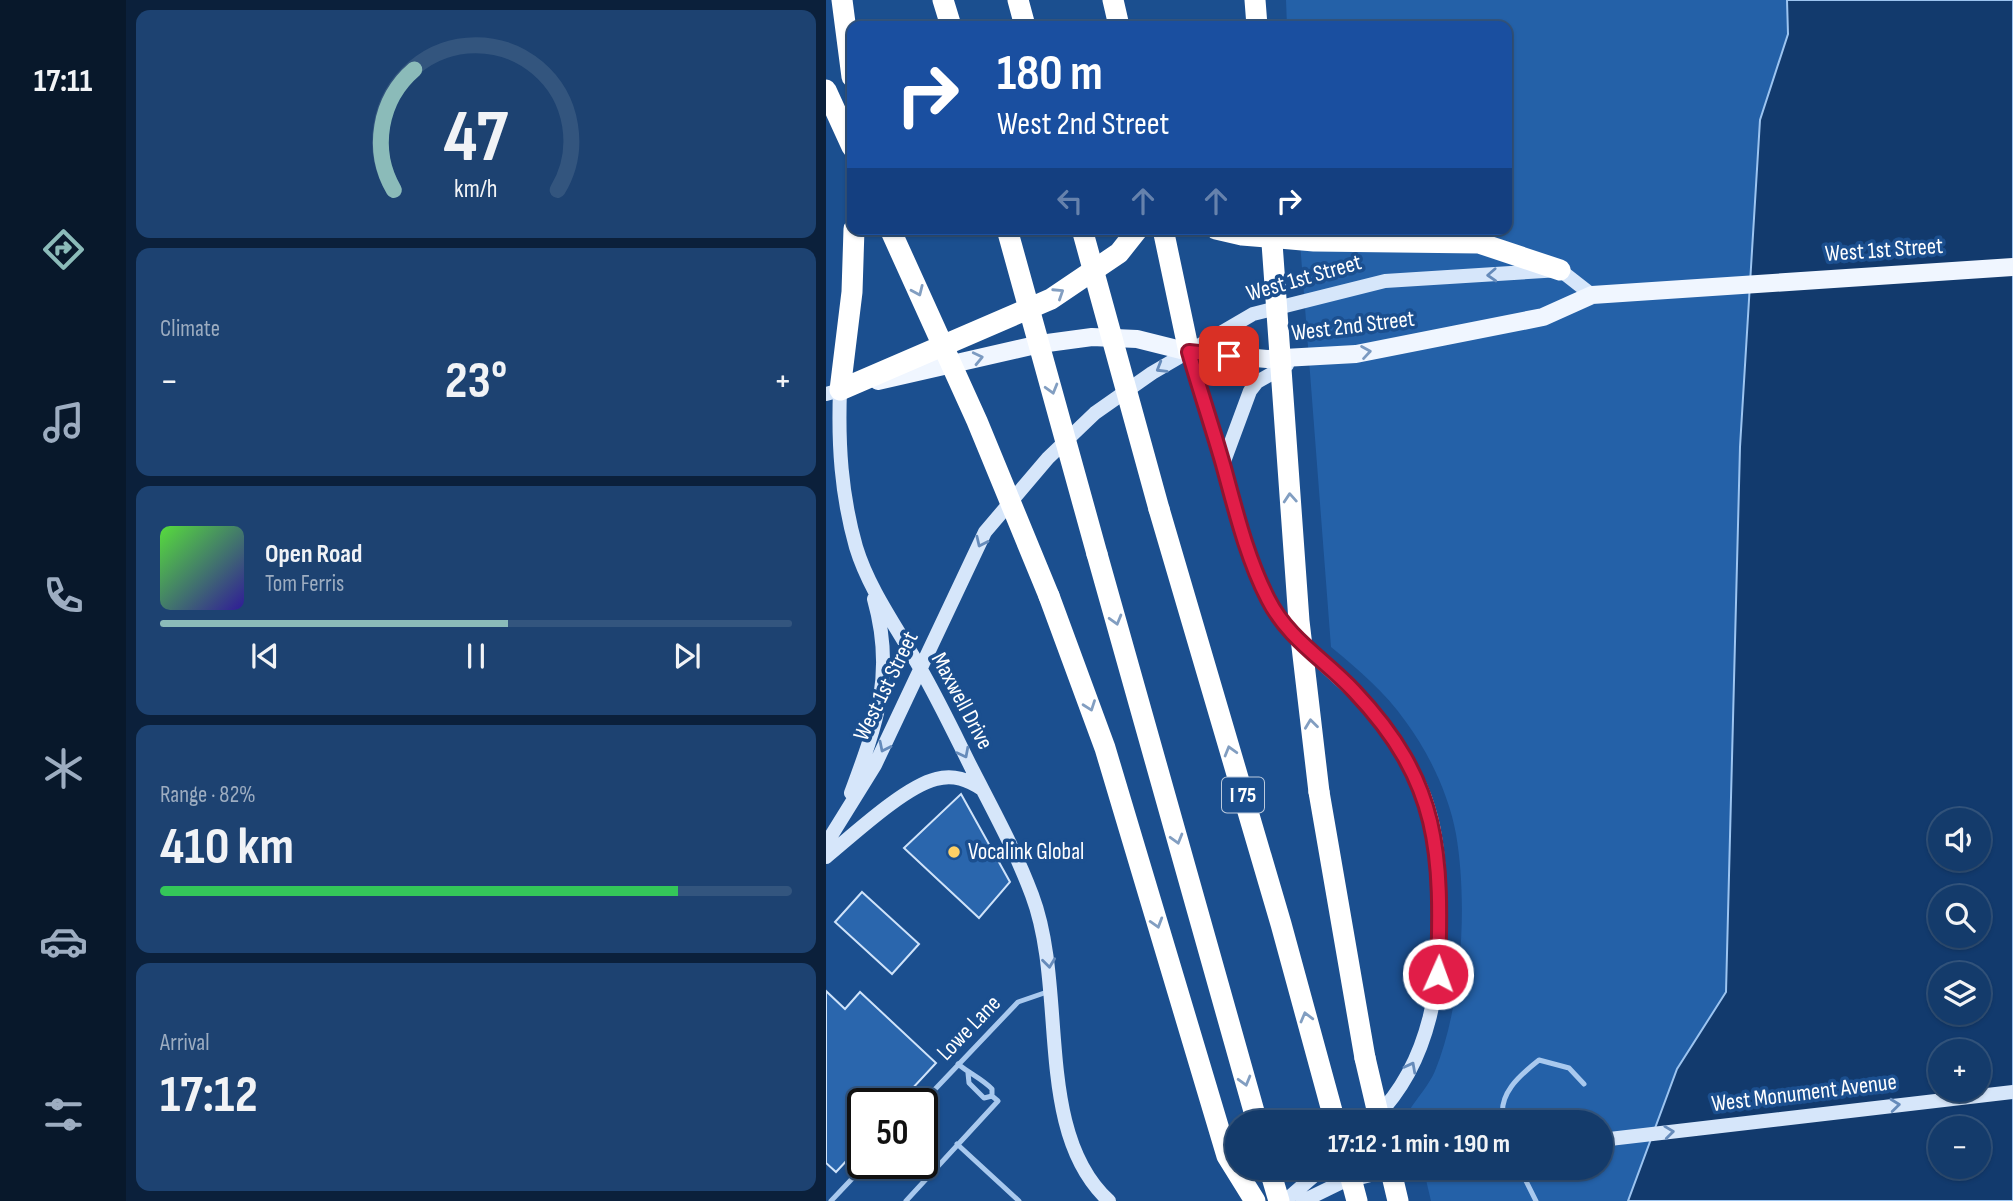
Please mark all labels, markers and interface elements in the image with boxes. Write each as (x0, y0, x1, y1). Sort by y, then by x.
text: 180 m (997, 45, 1103, 104)
icon: right (882, 49, 973, 140)
text: 17:11 (34, 62, 92, 101)
text: 47 (444, 94, 509, 182)
text: West 2nd Street (997, 105, 1169, 144)
text: km/h (454, 174, 498, 205)
icon: left (1051, 182, 1089, 220)
icon: ahead (1124, 182, 1162, 220)
icon: ahead (1197, 182, 1235, 220)
icon: right (1270, 182, 1308, 220)
icon: directions (39, 225, 88, 274)
street label: West 1st Street (1824, 232, 1944, 268)
street label: West 1st Street (1243, 248, 1365, 308)
one-way arrow (1486, 267, 1497, 282)
one-way arrow (910, 284, 924, 297)
one-way arrow (1051, 288, 1064, 301)
street label: West 2nd Street (1290, 305, 1416, 347)
text: Climate (160, 315, 220, 343)
pin (1199, 326, 1259, 386)
icon: arrive (1210, 337, 1248, 375)
one-way arrow (1361, 345, 1372, 360)
text: 23° (445, 350, 507, 413)
one-way arrow (972, 352, 984, 366)
text: − (160, 359, 179, 404)
text: + (773, 359, 792, 404)
one-way arrow (1155, 360, 1168, 373)
one-way arrow (1043, 383, 1058, 395)
icon: music (39, 398, 88, 447)
one-way arrow (1283, 492, 1298, 503)
one-way arrow (975, 535, 989, 547)
text: Open Road (265, 539, 362, 570)
text: Tom Ferris (265, 570, 344, 598)
icon: phone (39, 571, 88, 620)
one-way arrow (1108, 613, 1122, 625)
street label: West 1st Street (847, 627, 925, 745)
icon: previous (246, 637, 284, 675)
icon: pause (457, 637, 495, 675)
icon: next (668, 637, 706, 675)
street label: Maxwell Drive (925, 648, 999, 754)
one-way arrow (1081, 700, 1095, 712)
one-way arrow (1304, 718, 1319, 730)
one-way arrow (878, 740, 892, 752)
icon: climate (39, 744, 88, 793)
one-way arrow (956, 746, 969, 758)
one-way arrow (1224, 746, 1239, 758)
road number: I 75 (1222, 778, 1264, 812)
text: Range · 82% (160, 781, 256, 809)
map controls (1928, 808, 1991, 1179)
button: sound (1928, 808, 1991, 871)
text: 410 km (160, 816, 294, 879)
one-way arrow (1169, 832, 1184, 844)
place label: Vocalink Global (968, 838, 1084, 866)
marker: Vocalink Global (946, 844, 962, 860)
button: search (1928, 885, 1991, 948)
icon: car (39, 917, 88, 966)
one-way arrow (1149, 917, 1164, 929)
position arrow (1401, 937, 1475, 1011)
one-way arrow (1041, 958, 1056, 969)
button: layers (1928, 962, 1991, 1025)
street label: Lowe Lane (931, 990, 1007, 1066)
one-way arrow (1300, 1011, 1314, 1023)
text: Arrival (160, 1029, 209, 1057)
button: + (1928, 1039, 1991, 1102)
one-way arrow (1403, 1062, 1416, 1074)
text: 17:12 (160, 1064, 258, 1127)
street label: West Monument Avenue (1710, 1068, 1898, 1118)
one-way arrow (1237, 1075, 1252, 1087)
speed limit sign: 50 (847, 1088, 938, 1179)
icon: filters (39, 1090, 88, 1139)
one-way arrow (1890, 1098, 1901, 1113)
button: − (1928, 1116, 1991, 1179)
one-way arrow (1663, 1124, 1675, 1139)
text: 17:12 · 1 min · 190 m (1328, 1129, 1510, 1160)

